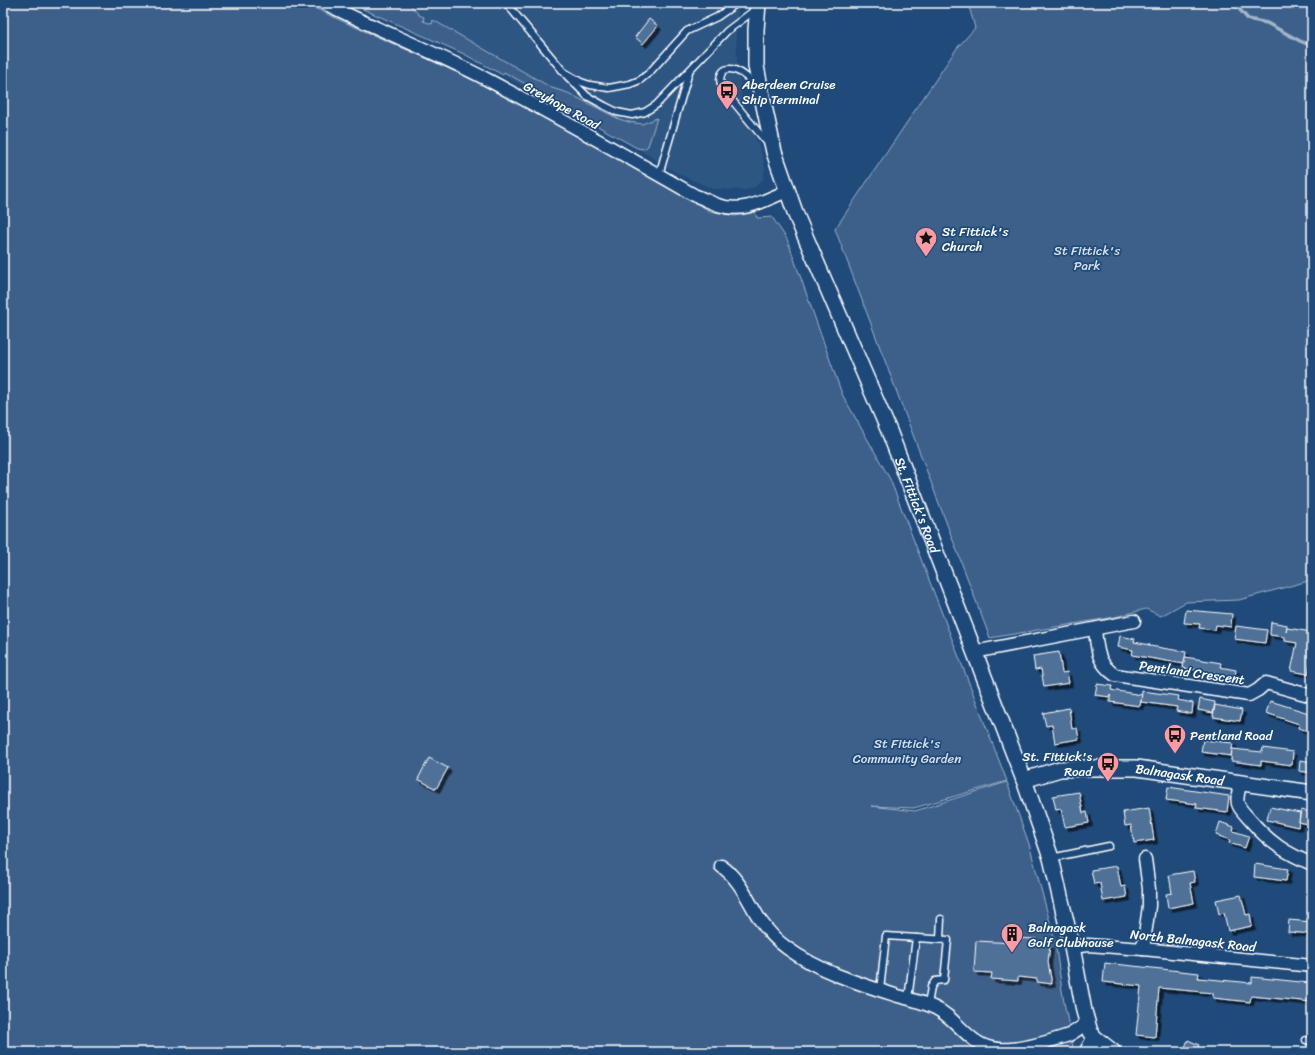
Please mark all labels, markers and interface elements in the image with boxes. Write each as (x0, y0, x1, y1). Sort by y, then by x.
place label: Aberdeen Cruise Ship Terminal (741, 73, 835, 111)
street label: Greyhope Road (519, 75, 605, 137)
bus stop icon: Aberdeen Cruise Ship Terminal (714, 78, 740, 111)
place label: St Fittick's Church (942, 220, 1009, 258)
place icon: St Fittick's Church (913, 225, 939, 258)
park label: St Fittick's Park (1054, 239, 1121, 277)
street label: St. Fittick's Road (888, 454, 946, 557)
street label: Pentland Crescent (1138, 654, 1246, 691)
bus stop icon: Pentland Road (1162, 722, 1188, 755)
place label: Pentland Road (1190, 724, 1274, 747)
park label: St Fittick's Community Garden (853, 732, 961, 770)
place label: St. Fittick's Road (1022, 745, 1093, 783)
bus stop icon: St. Fittick's Road (1095, 750, 1121, 783)
street label: Balnagask Road (1134, 757, 1227, 792)
place label: Balnagask Golf Clubhouse (1028, 916, 1114, 954)
building icon: Balnagask Golf Clubhouse (999, 921, 1025, 954)
street label: North Balnagask Road (1129, 922, 1258, 959)

